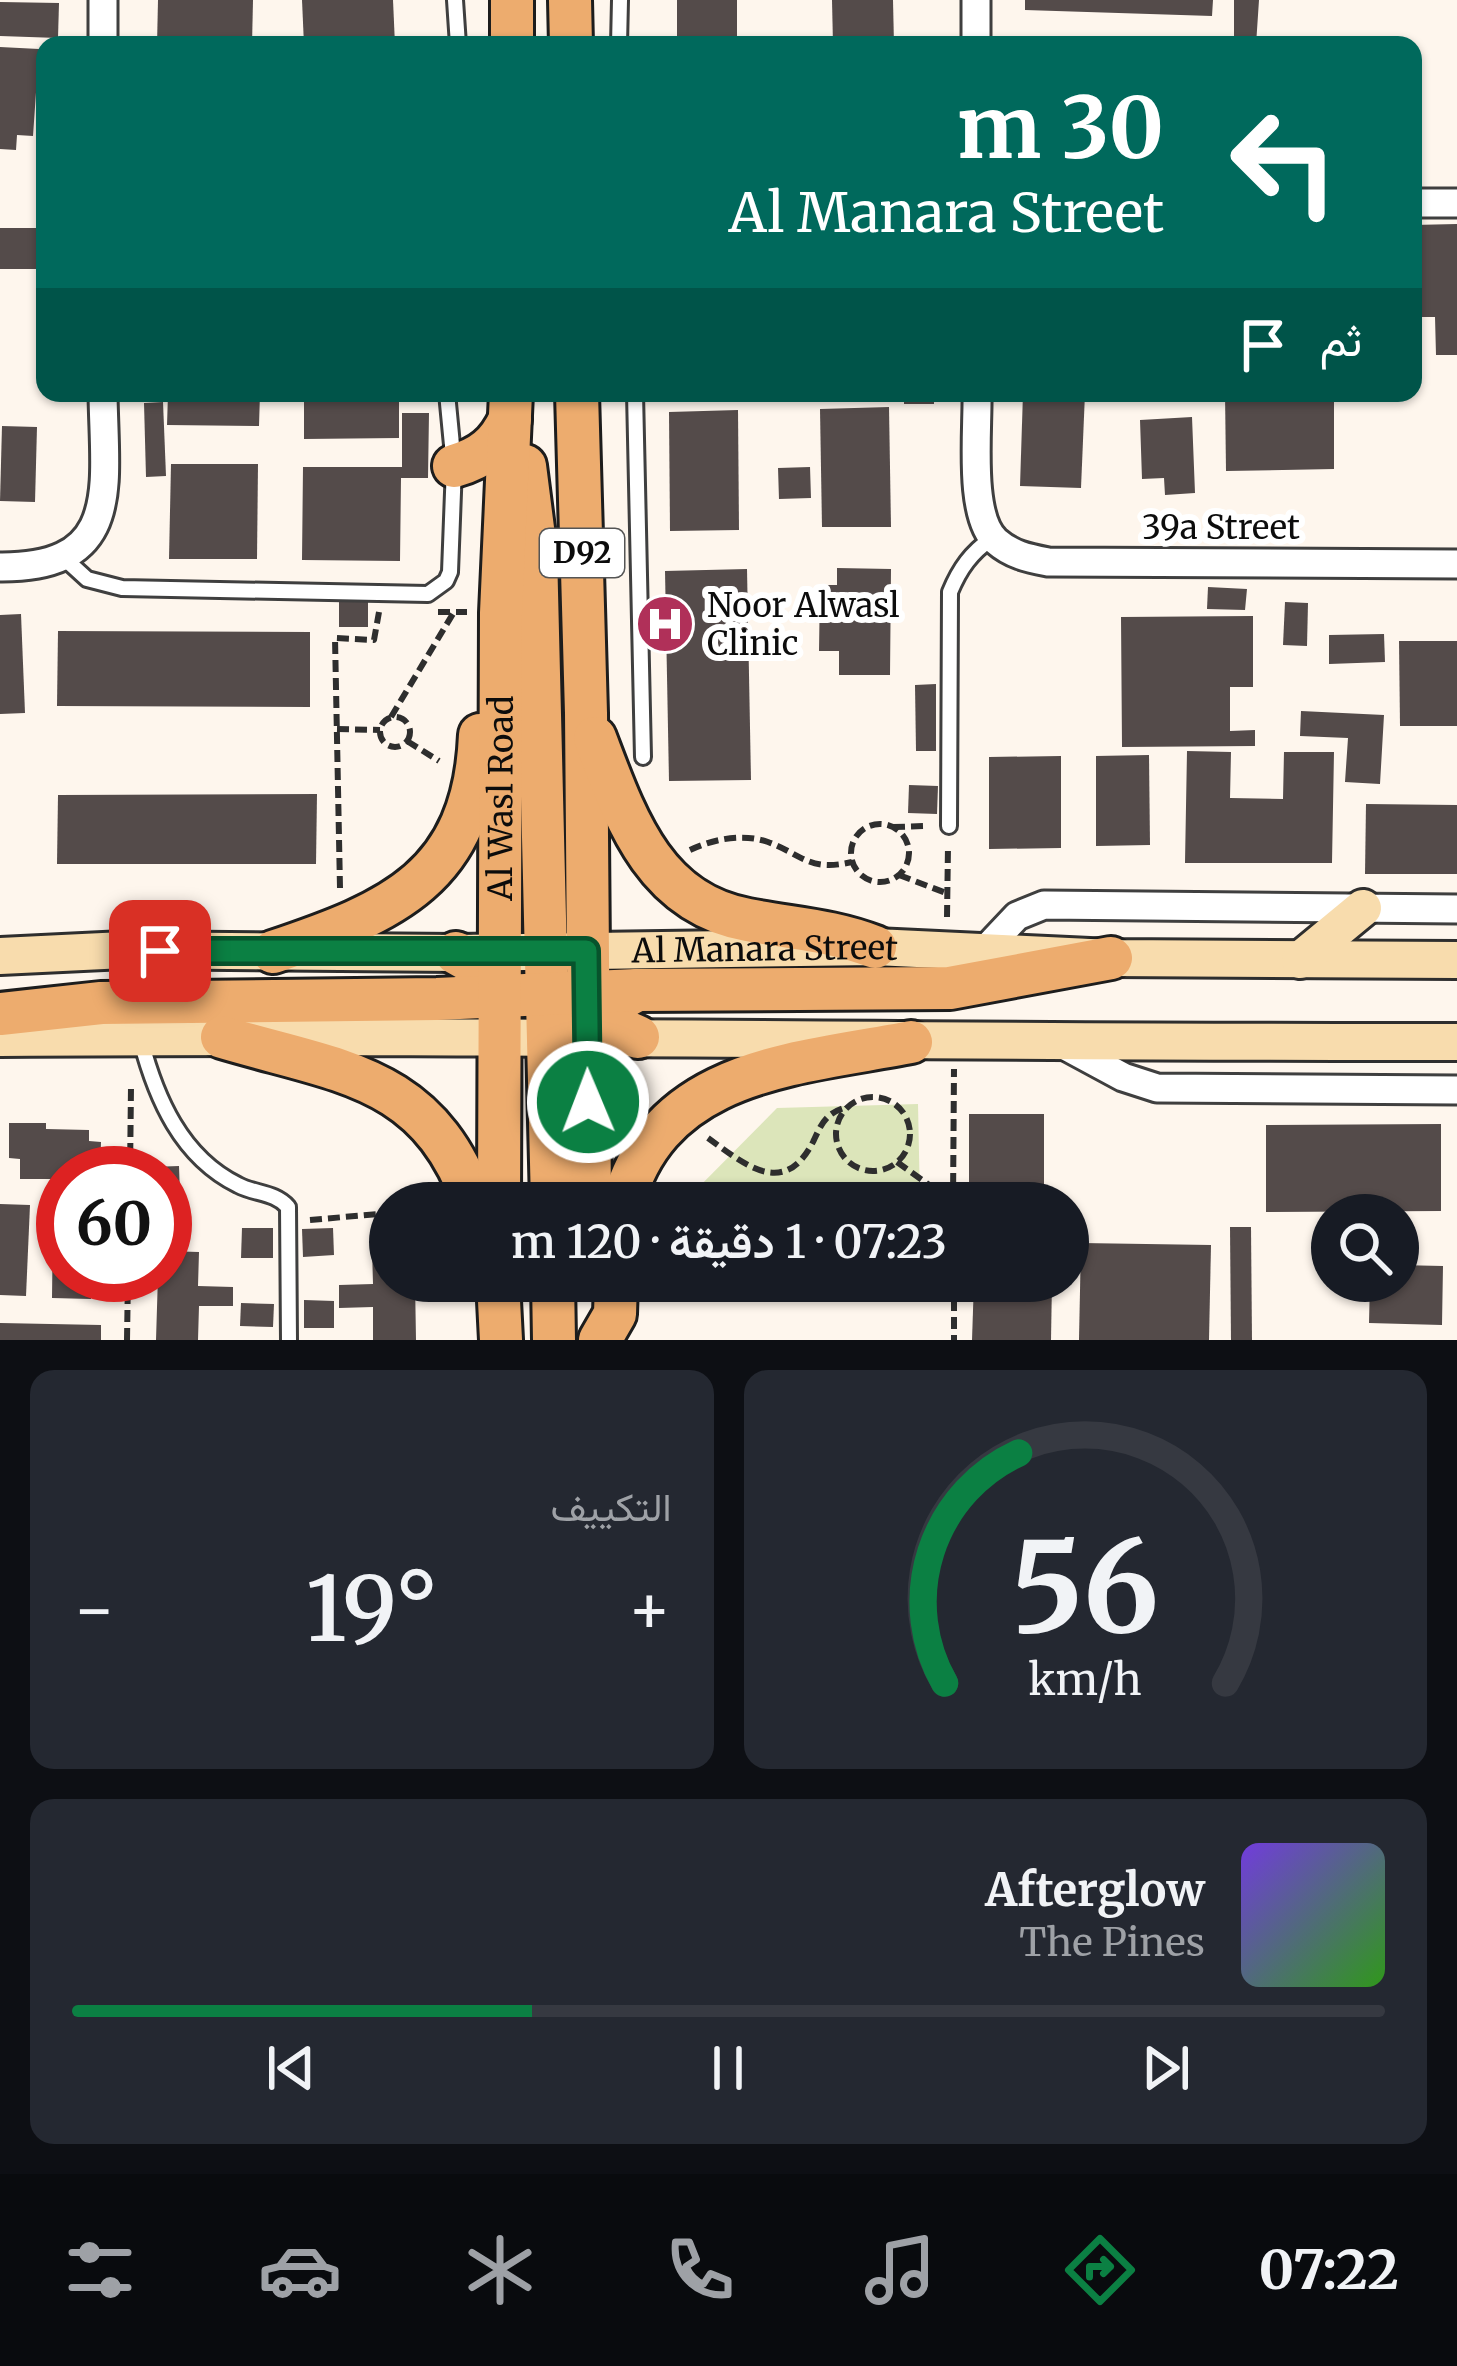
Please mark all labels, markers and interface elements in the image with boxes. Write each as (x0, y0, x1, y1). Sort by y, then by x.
text: 30 m (957, 75, 1164, 181)
icon: left (1206, 84, 1362, 240)
text: Al Manara Street (728, 179, 1164, 247)
icon: arrive (1230, 312, 1296, 378)
text: ثم (1320, 312, 1362, 368)
street label: 39a Street (1142, 507, 1300, 548)
road number: D92 (540, 529, 624, 577)
place label: Noor Alwasl Clinic (707, 585, 899, 664)
hospital icon: Noor Alwasl Clinic (634, 593, 696, 655)
street label: Al Wasl Road (480, 695, 522, 902)
pin (109, 900, 211, 1002)
icon: arrive (127, 918, 193, 984)
street label: Al Manara Street (630, 927, 899, 971)
position arrow (525, 1039, 651, 1165)
speed limit sign: 60 (36, 1146, 192, 1302)
map controls (1311, 1194, 1419, 1302)
button: search (1311, 1194, 1419, 1302)
text: 07:23 · 1 دقيقة · 120 m (511, 1214, 947, 1270)
text: التكييف (551, 1483, 672, 1532)
text: 56 (1011, 1509, 1159, 1666)
text: 19° (306, 1552, 438, 1666)
text: − (72, 1568, 116, 1651)
text: + (627, 1568, 671, 1651)
text: km/h (1028, 1652, 1142, 1706)
text: Afterglow (985, 1862, 1205, 1918)
text: The Pines (1019, 1918, 1205, 1967)
icon: previous (258, 2035, 324, 2101)
icon: pause (695, 2035, 761, 2101)
icon: next (1133, 2035, 1199, 2101)
icon: filters (58, 2228, 142, 2312)
icon: car (258, 2228, 342, 2312)
icon: climate (458, 2228, 542, 2312)
icon: phone (658, 2228, 742, 2312)
icon: music (858, 2228, 942, 2312)
icon: directions (1058, 2228, 1142, 2312)
text: 07:22 (1259, 2236, 1399, 2304)

